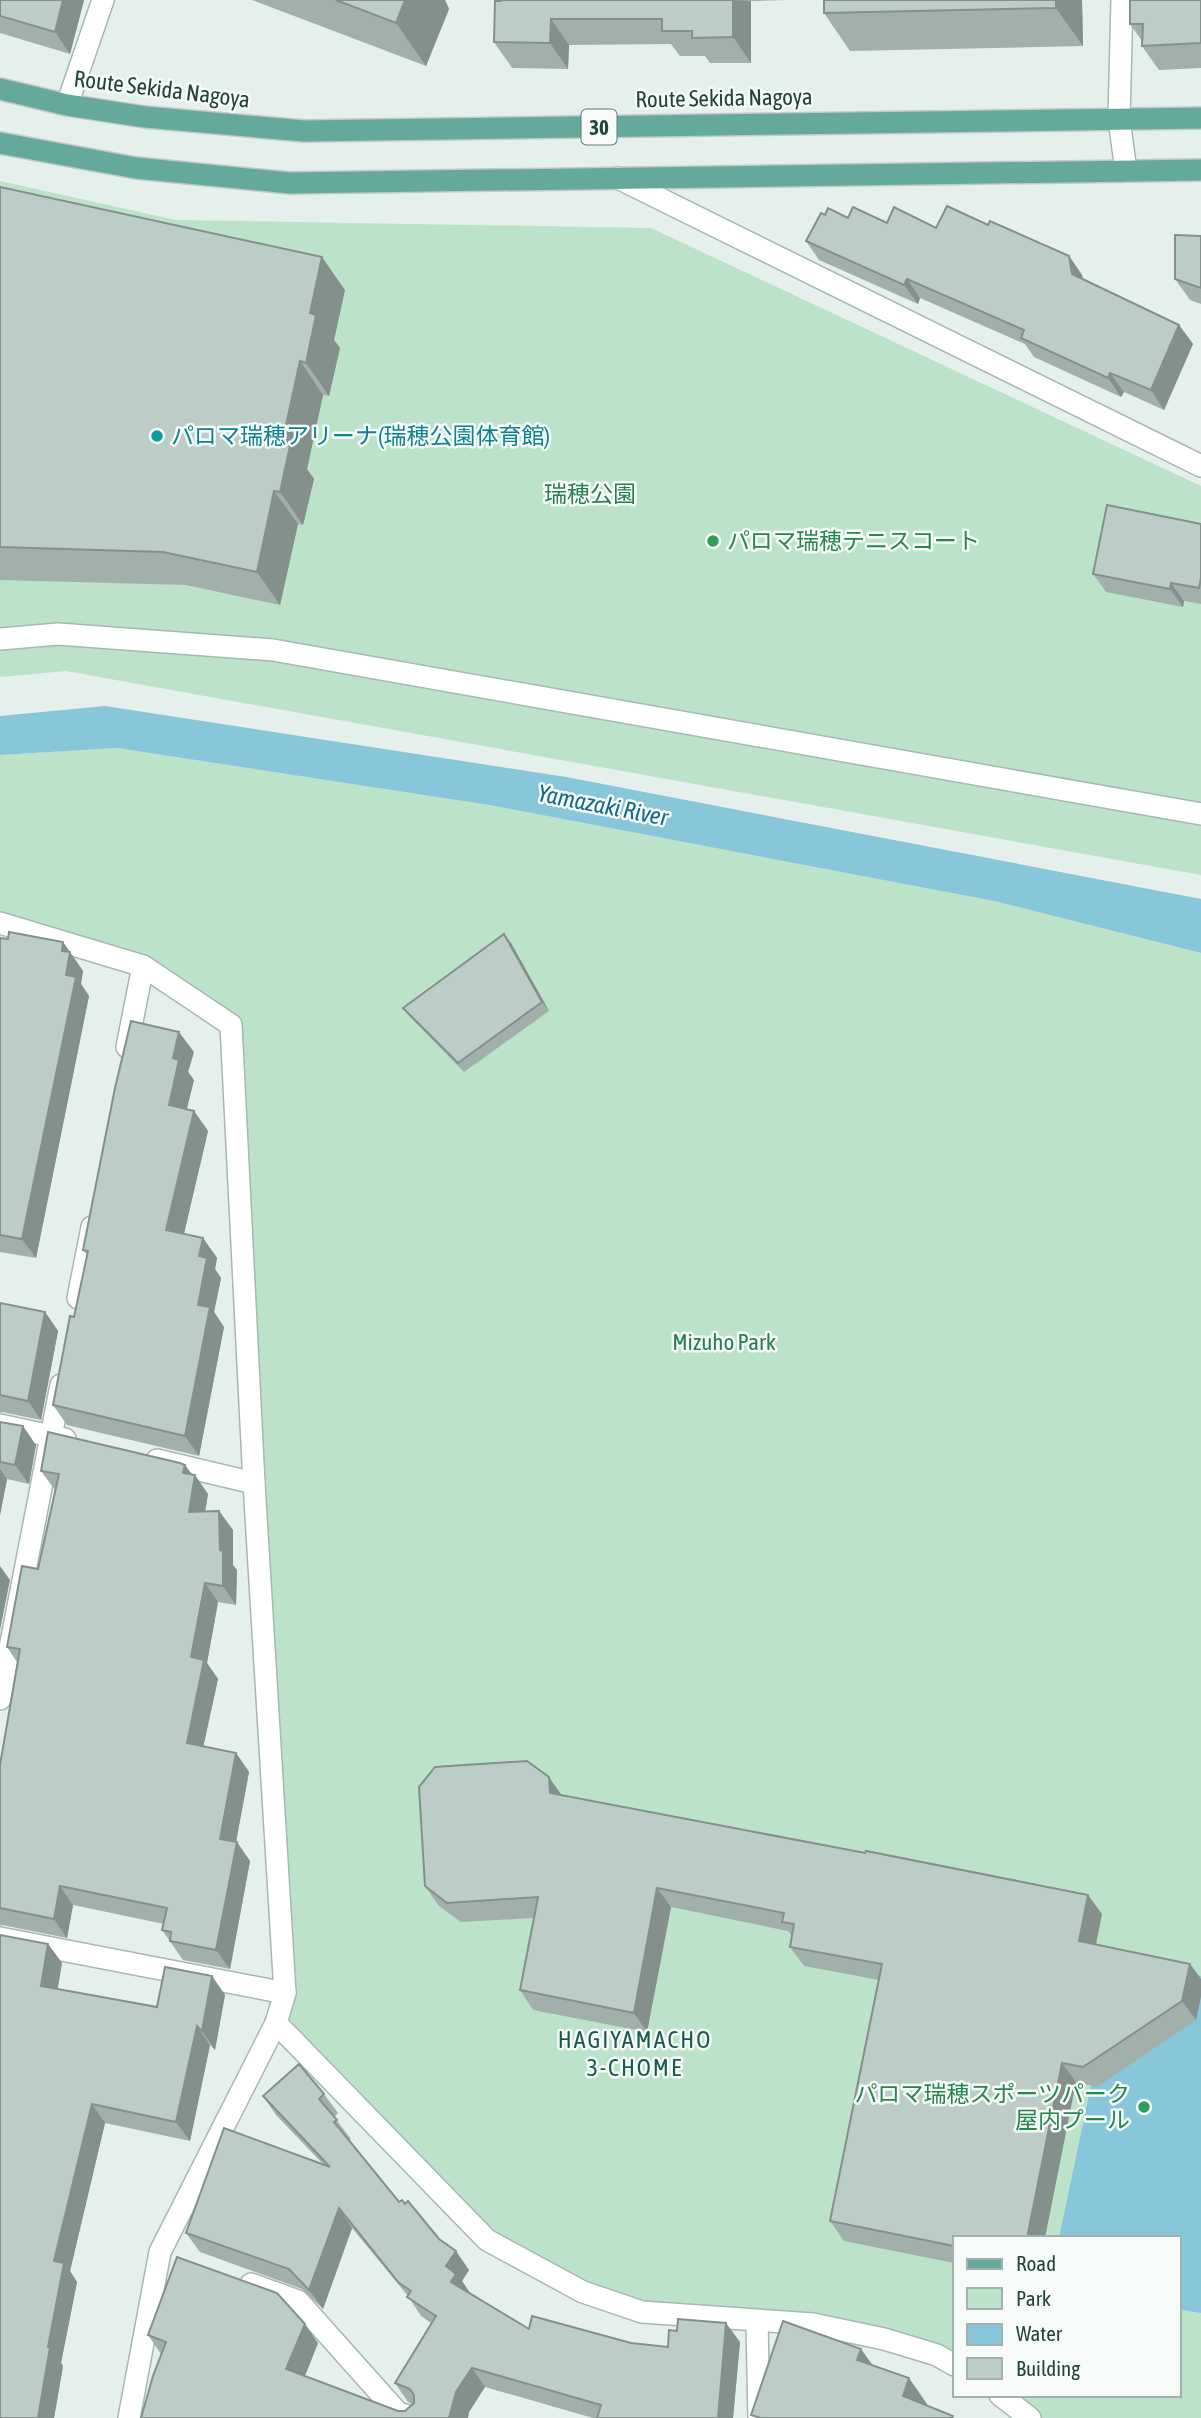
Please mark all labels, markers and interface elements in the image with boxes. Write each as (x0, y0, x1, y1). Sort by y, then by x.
street label: Route Sekida Nagoya (72, 65, 252, 113)
street label: Route Sekida Nagoya (635, 83, 813, 113)
road number: 30 (582, 110, 616, 144)
place label: パロマ瑞穂アリーナ(瑞穂公園体育館) (171, 423, 550, 449)
marker: パロマ瑞穂アリーナ(瑞穂公園体育館) (149, 428, 165, 444)
park label: 瑞穂公園 (544, 481, 636, 507)
place label: パロマ瑞穂テニスコート (727, 528, 980, 554)
marker: パロマ瑞穂テニスコート (705, 533, 721, 549)
water label: Yamazaki River (536, 779, 671, 831)
park label: Mizuho Park (672, 1329, 776, 1355)
district label: HAGIYAMACHO 3-CHOME (558, 2026, 712, 2081)
place label: パロマ瑞穂スポーツパーク 屋内プール (854, 2081, 1130, 2133)
marker: パロマ瑞穂スポーツパーク 屋内プール (1136, 2099, 1152, 2115)
legend (953, 2236, 1180, 2397)
text: Road (1016, 2251, 1056, 2275)
text: Park (1016, 2286, 1051, 2310)
text: Water (1016, 2321, 1063, 2345)
text: Building (1016, 2356, 1080, 2380)

